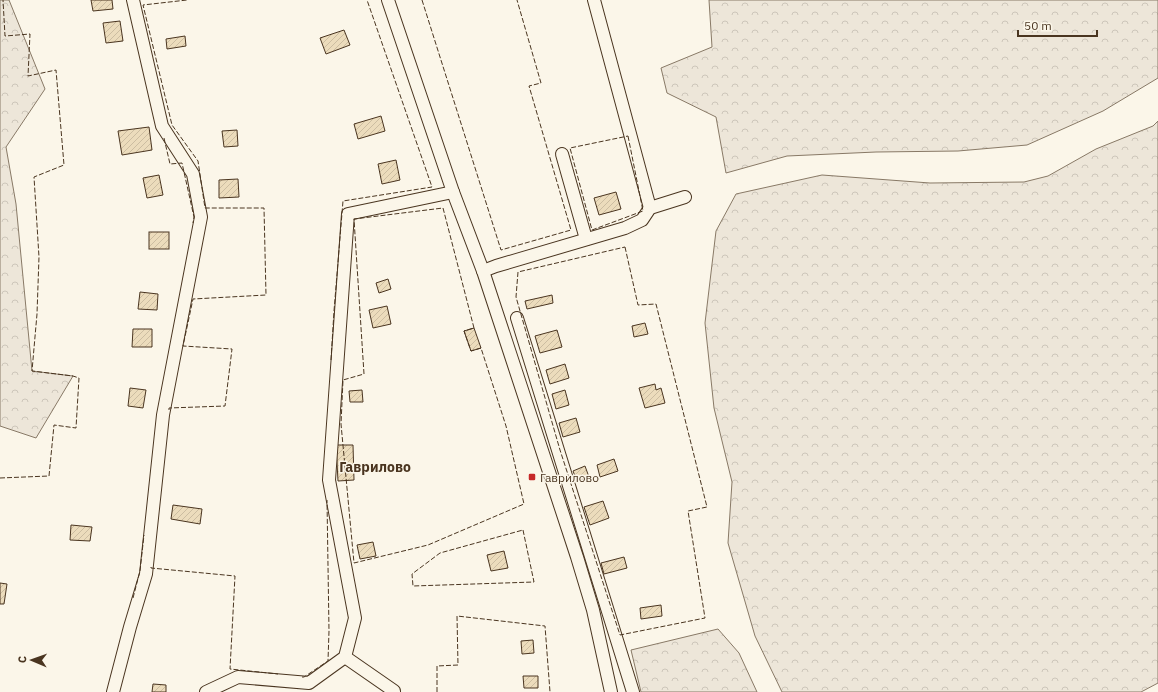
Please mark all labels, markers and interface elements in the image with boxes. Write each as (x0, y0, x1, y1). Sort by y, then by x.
scale bar (1018, 12, 1097, 38)
text: 50 m (1024, 18, 1052, 33)
district label: Гаврилово (339, 458, 411, 476)
place label: Гаврилово (540, 470, 599, 485)
marker: Гаврилово (527, 472, 537, 482)
north arrow (12, 640, 52, 680)
text: С (15, 656, 29, 663)

